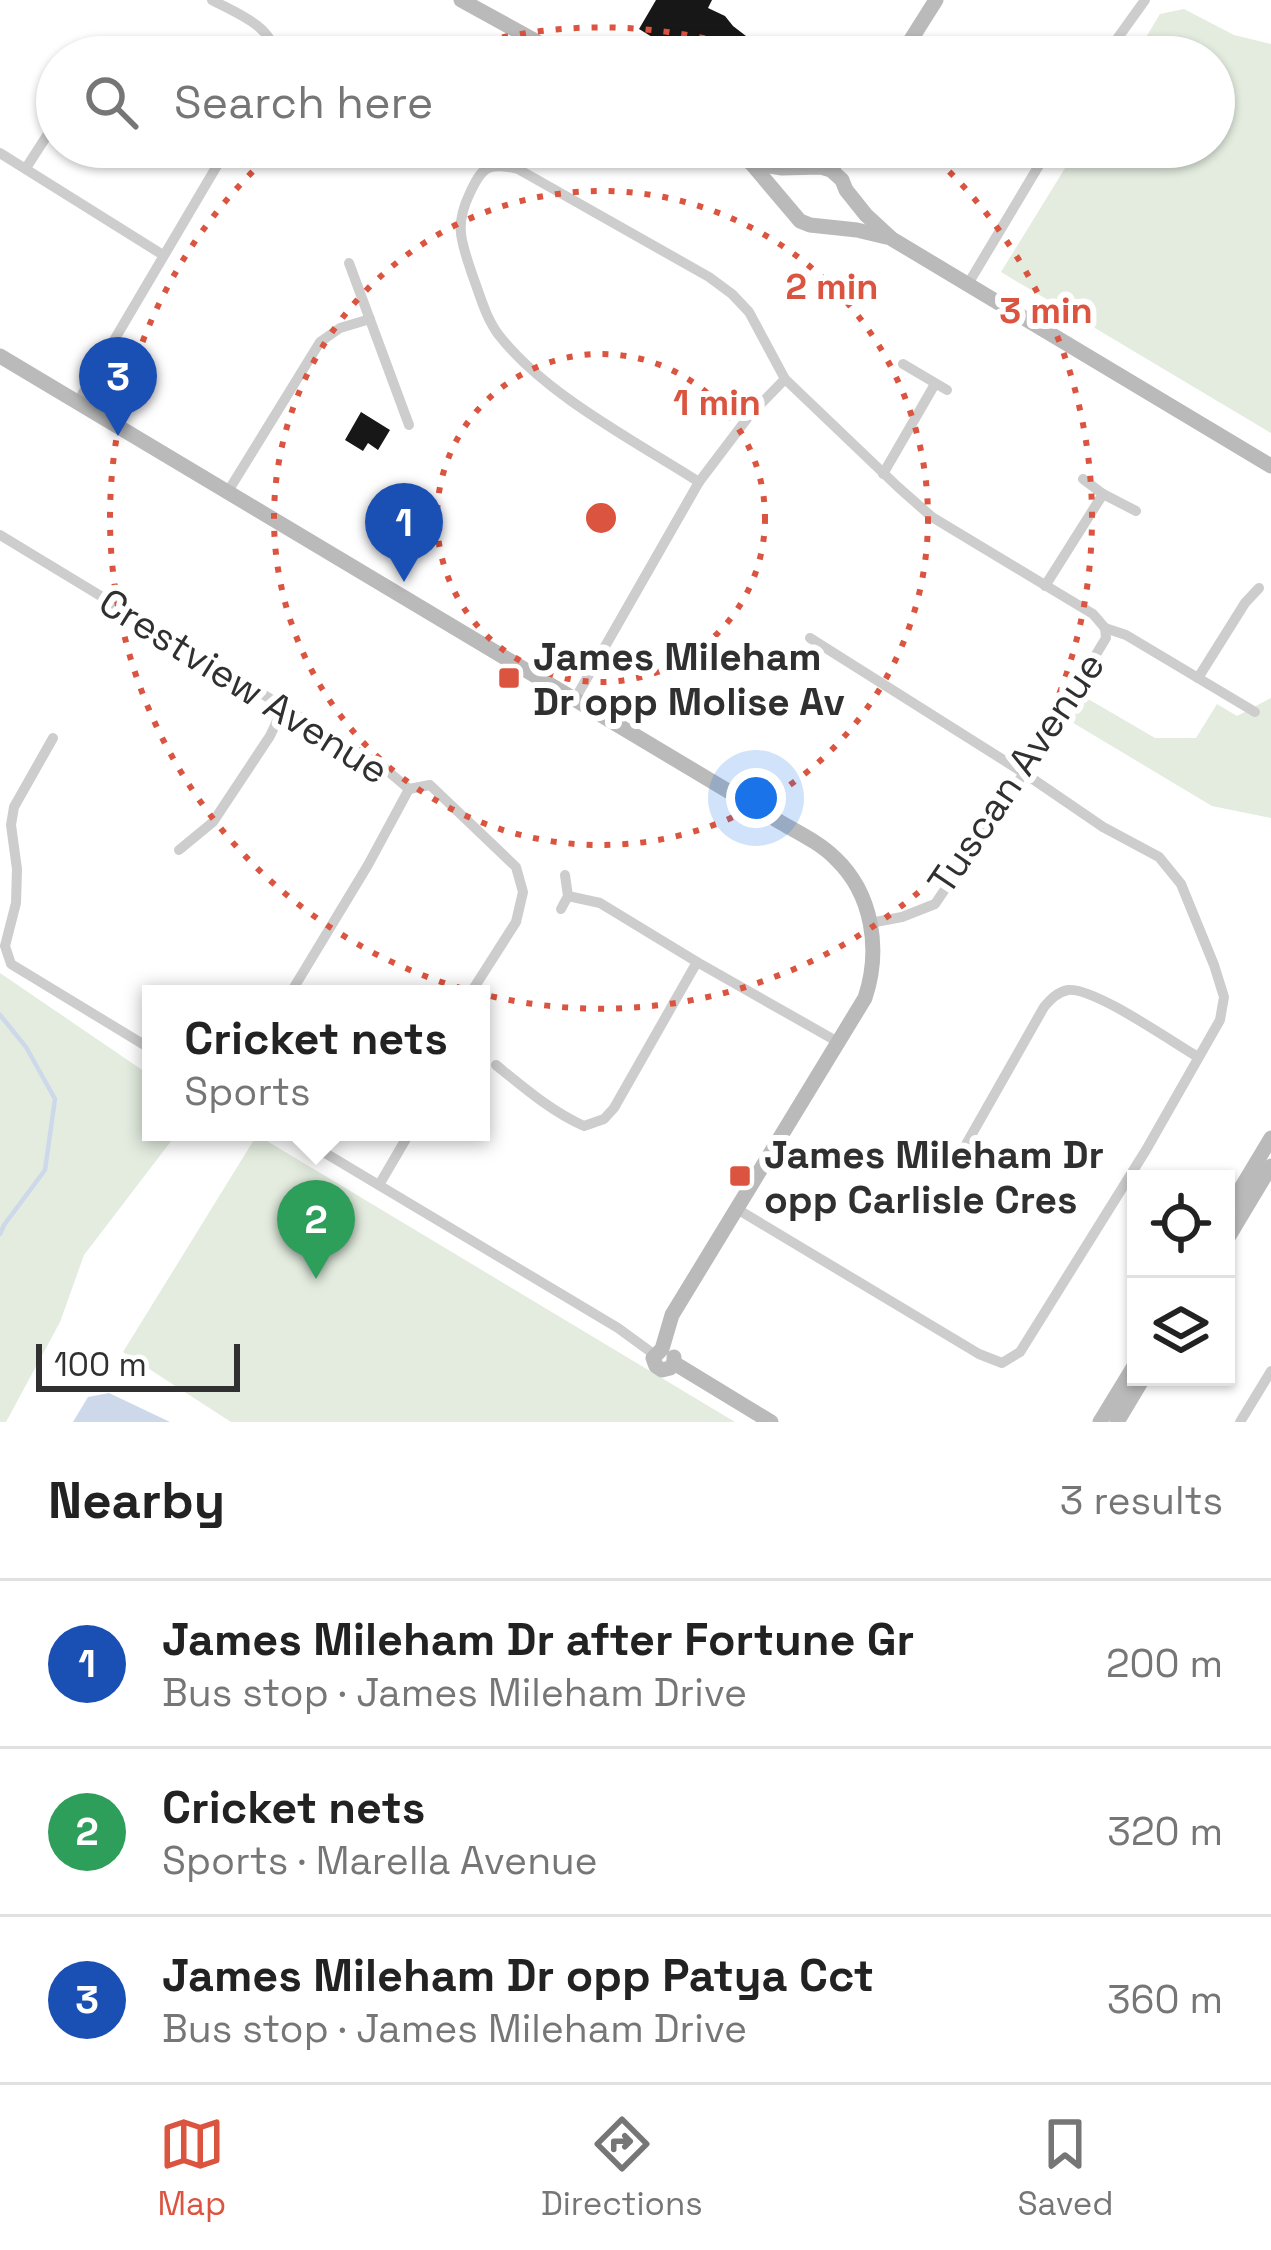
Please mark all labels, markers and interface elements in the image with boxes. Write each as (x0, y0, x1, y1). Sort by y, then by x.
search box (36, 36, 1235, 168)
icon: search (78, 69, 144, 135)
text: Search here (174, 74, 433, 131)
text: 2 min (785, 264, 879, 310)
text: 3 min (999, 288, 1093, 334)
pin: 3 (79, 337, 157, 436)
text: 1 min (673, 380, 761, 426)
pin: 1 (365, 483, 443, 582)
centre of rings (580, 497, 622, 539)
street label: Crestview Avenue (90, 577, 398, 795)
place label: James Mileham Dr opp Molise Av (533, 632, 845, 726)
street label: Tuscan Avenue (917, 643, 1115, 903)
marker: James Mileham Dr opp Molise Av (496, 665, 522, 691)
your location (726, 768, 786, 828)
popup (142, 985, 490, 1141)
text: Cricket nets (184, 1010, 448, 1067)
text: Sports (184, 1067, 311, 1116)
place label: James Mileham Dr opp Carlisle Cres (764, 1130, 1104, 1224)
marker: James Mileham Dr opp Carlisle Cres (727, 1163, 753, 1189)
map controls (1127, 1170, 1235, 1386)
button: locate (1127, 1170, 1235, 1278)
pin: 2 (277, 1180, 355, 1279)
button: layers (1127, 1278, 1235, 1386)
scale bar (36, 1338, 240, 1391)
text: 100 m (54, 1344, 147, 1386)
text: Nearby (48, 1468, 225, 1533)
text: 3 results (1060, 1476, 1223, 1525)
text: James Mileham Dr after Fortune Gr (162, 1611, 914, 1668)
text: 1 (78, 1639, 96, 1688)
text: 200 m (1106, 1639, 1223, 1688)
text: Bus stop · James Mileham Drive (162, 1668, 747, 1717)
text: Cricket nets (162, 1779, 425, 1836)
text: 2 (75, 1807, 99, 1856)
text: 320 m (1107, 1807, 1223, 1856)
text: Sports · Marella Avenue (162, 1836, 598, 1885)
text: James Mileham Dr opp Patya Cct (162, 1947, 874, 2004)
text: 3 (75, 1975, 99, 2024)
text: 360 m (1107, 1975, 1223, 2024)
text: Bus stop · James Mileham Drive (162, 2004, 747, 2053)
tab: Map (157, 2111, 226, 2225)
tab: Directions (541, 2111, 703, 2225)
tab: Saved (1017, 2111, 1114, 2225)

